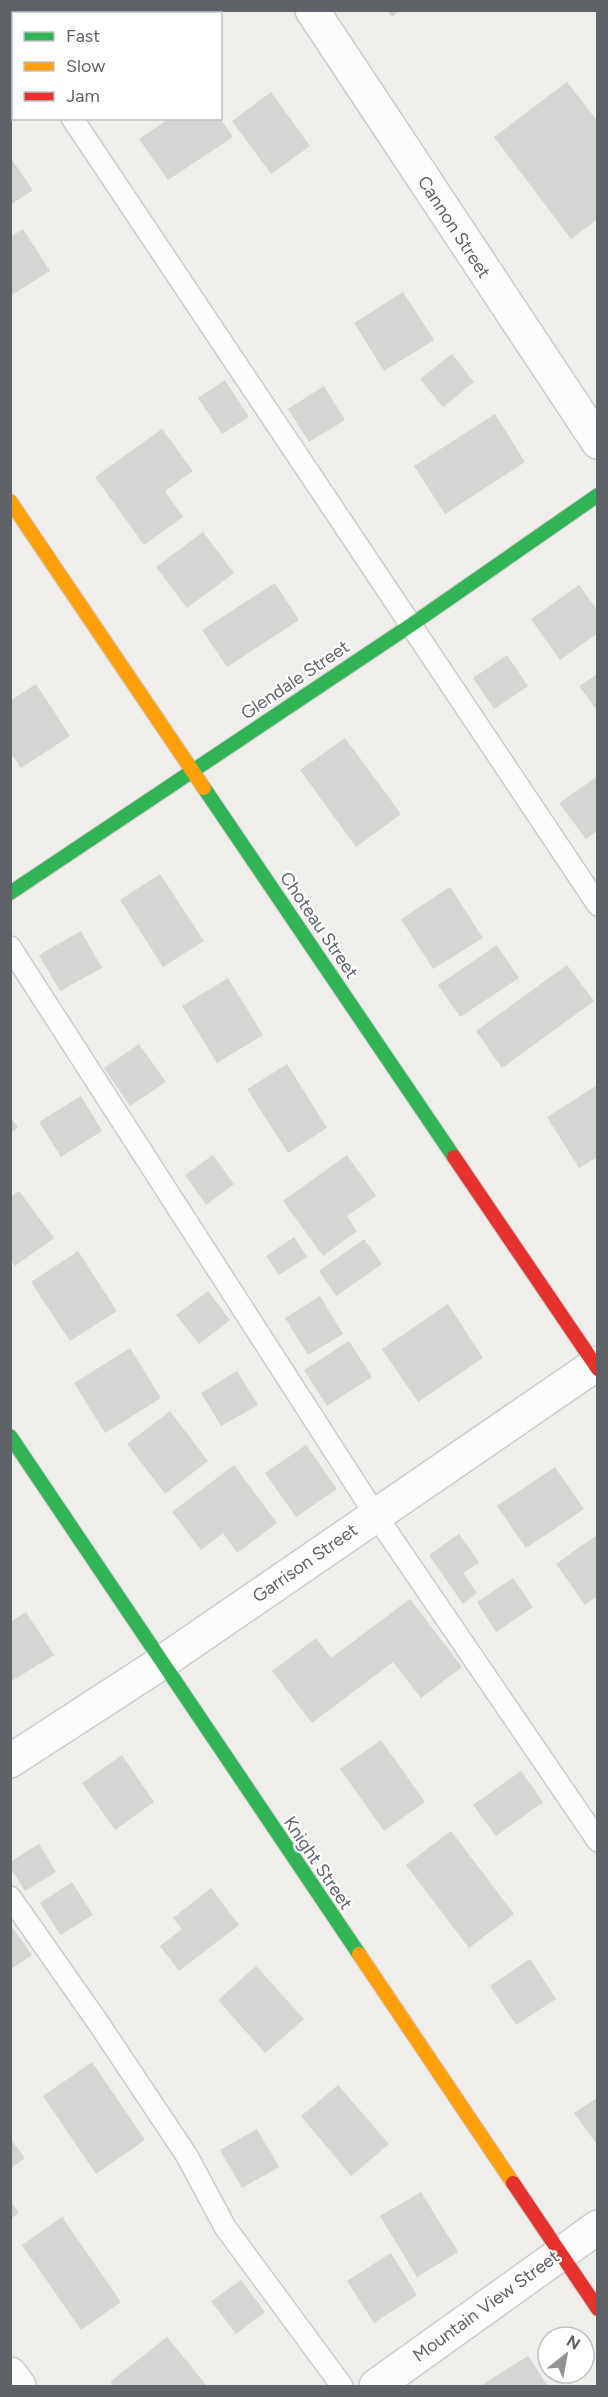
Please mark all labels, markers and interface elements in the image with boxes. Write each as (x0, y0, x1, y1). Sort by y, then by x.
legend (12, 12, 222, 120)
text: Fast (66, 25, 100, 47)
text: Slow (66, 55, 105, 77)
text: Jam (66, 85, 100, 107)
street label: Cannon Street (413, 172, 495, 282)
street label: Glendale Street (237, 636, 353, 724)
street label: Choteau Street (275, 867, 363, 983)
street label: Garrison Street (248, 1519, 362, 1607)
street label: Knight Street (279, 1812, 357, 1914)
street label: Mountain View Street (409, 2245, 564, 2366)
north arrow (536, 2325, 596, 2385)
text: N (563, 2331, 584, 2354)

